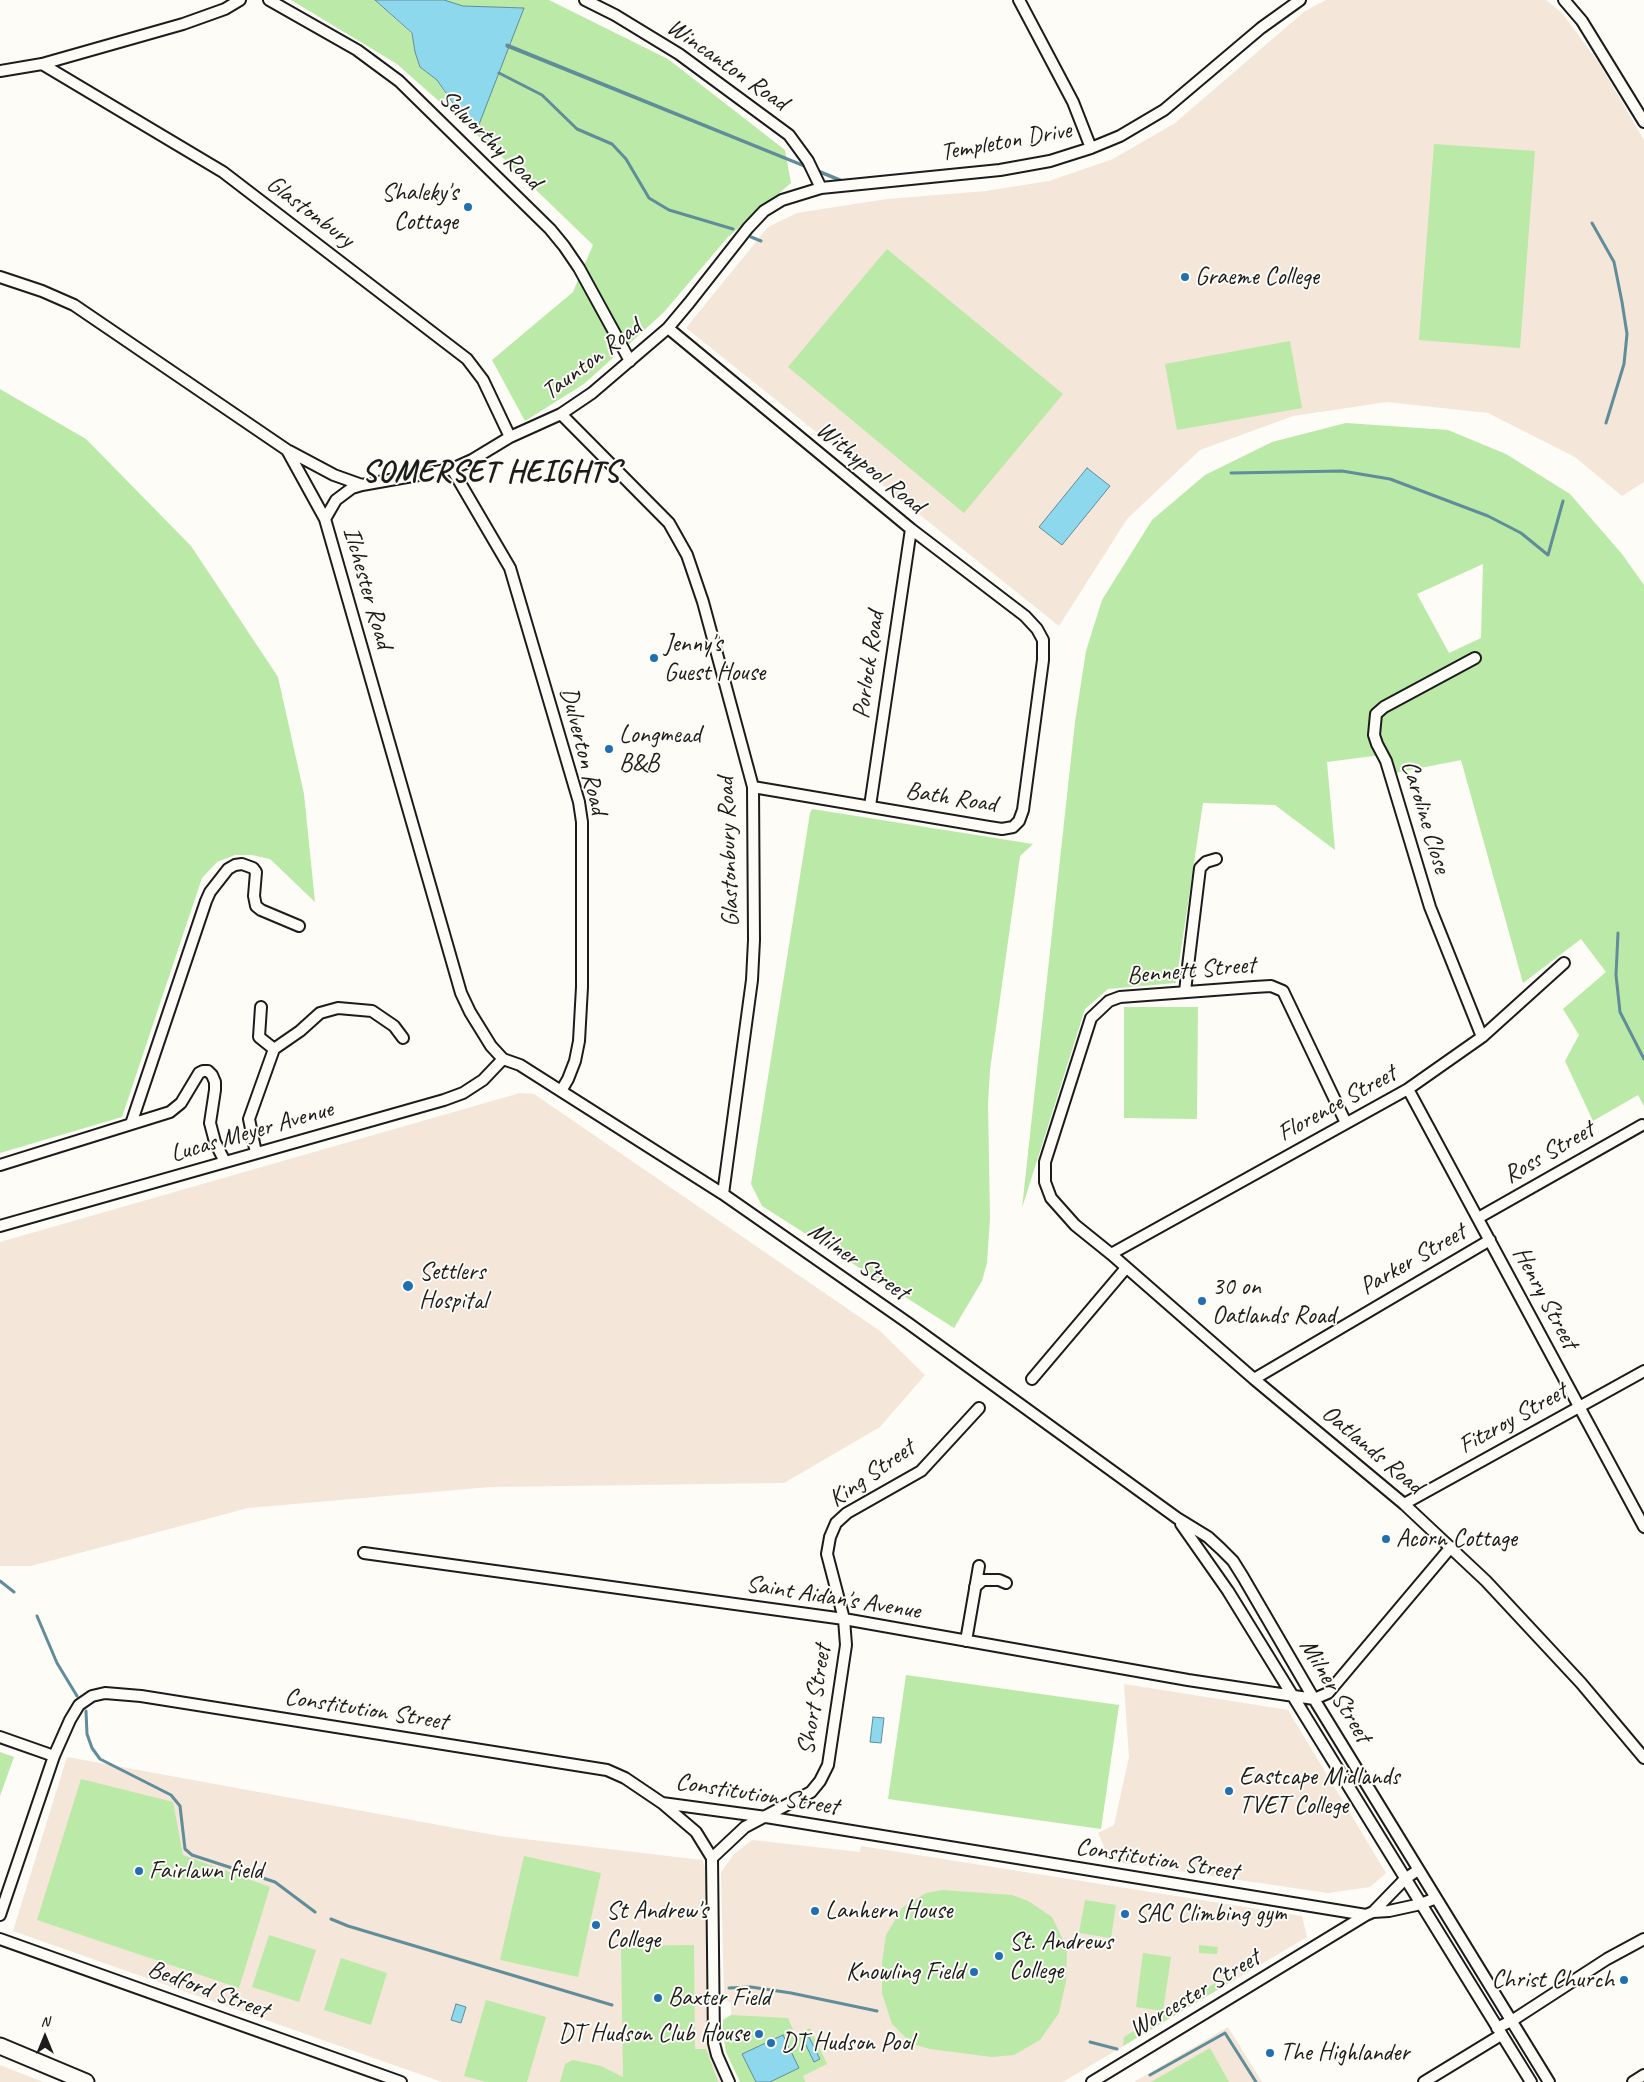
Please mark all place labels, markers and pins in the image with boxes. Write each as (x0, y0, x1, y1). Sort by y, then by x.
place label: Shaleky's Cottage (381, 178, 458, 237)
marker: Shaleky's Cottage (462, 201, 474, 213)
place label: Graeme College (1195, 262, 1319, 292)
marker: Graeme College (1179, 271, 1191, 283)
place label: Jenny's Guest House (664, 629, 765, 688)
marker: Jenny's Guest House (648, 652, 660, 664)
place label: Longmead B&B (619, 720, 701, 779)
marker: Longmead B&B (603, 743, 615, 755)
place label: Settlers Hospital (419, 1257, 487, 1316)
place label: 30 on Oatlands Road (1212, 1272, 1335, 1331)
marker: Settlers Hospital (401, 1279, 415, 1293)
marker: 30 on Oatlands Road (1196, 1295, 1208, 1307)
place label: Acorn Cottage (1396, 1524, 1517, 1554)
marker: Acorn Cottage (1380, 1533, 1392, 1545)
place label: Eastcape Midlands TVET College (1239, 1762, 1400, 1821)
marker: Eastcape Midlands TVET College (1223, 1785, 1235, 1797)
place label: Fairlawn field (149, 1856, 263, 1886)
marker: Fairlawn field (133, 1865, 145, 1877)
place label: St Andrew's College (606, 1896, 708, 1955)
place label: Lanhern House (825, 1896, 952, 1926)
place label: SAC Climbing gym (1135, 1899, 1287, 1929)
marker: Lanhern House (809, 1905, 821, 1917)
marker: SAC Climbing gym (1119, 1908, 1131, 1920)
marker: St Andrew's College (590, 1919, 602, 1931)
place label: St. Andrews College (1009, 1927, 1113, 1986)
marker: St. Andrews College (993, 1950, 1005, 1962)
place label: Knowling Field (846, 1957, 964, 1987)
place label: Christ Church (1492, 1965, 1614, 1995)
marker: Knowling Field (968, 1966, 980, 1978)
marker: Christ Church (1618, 1974, 1630, 1986)
place label: Baxter Field (668, 1983, 770, 2013)
marker: Baxter Field (652, 1992, 664, 2004)
place label: DT Hudson Club House (558, 2019, 749, 2049)
marker: DT Hudson Club House (753, 2028, 765, 2040)
place label: DT Hudson Pool (781, 2028, 913, 2058)
marker: DT Hudson Pool (765, 2037, 777, 2049)
place label: The Highlander (1280, 2038, 1409, 2068)
marker: The Highlander (1264, 2047, 1276, 2059)

